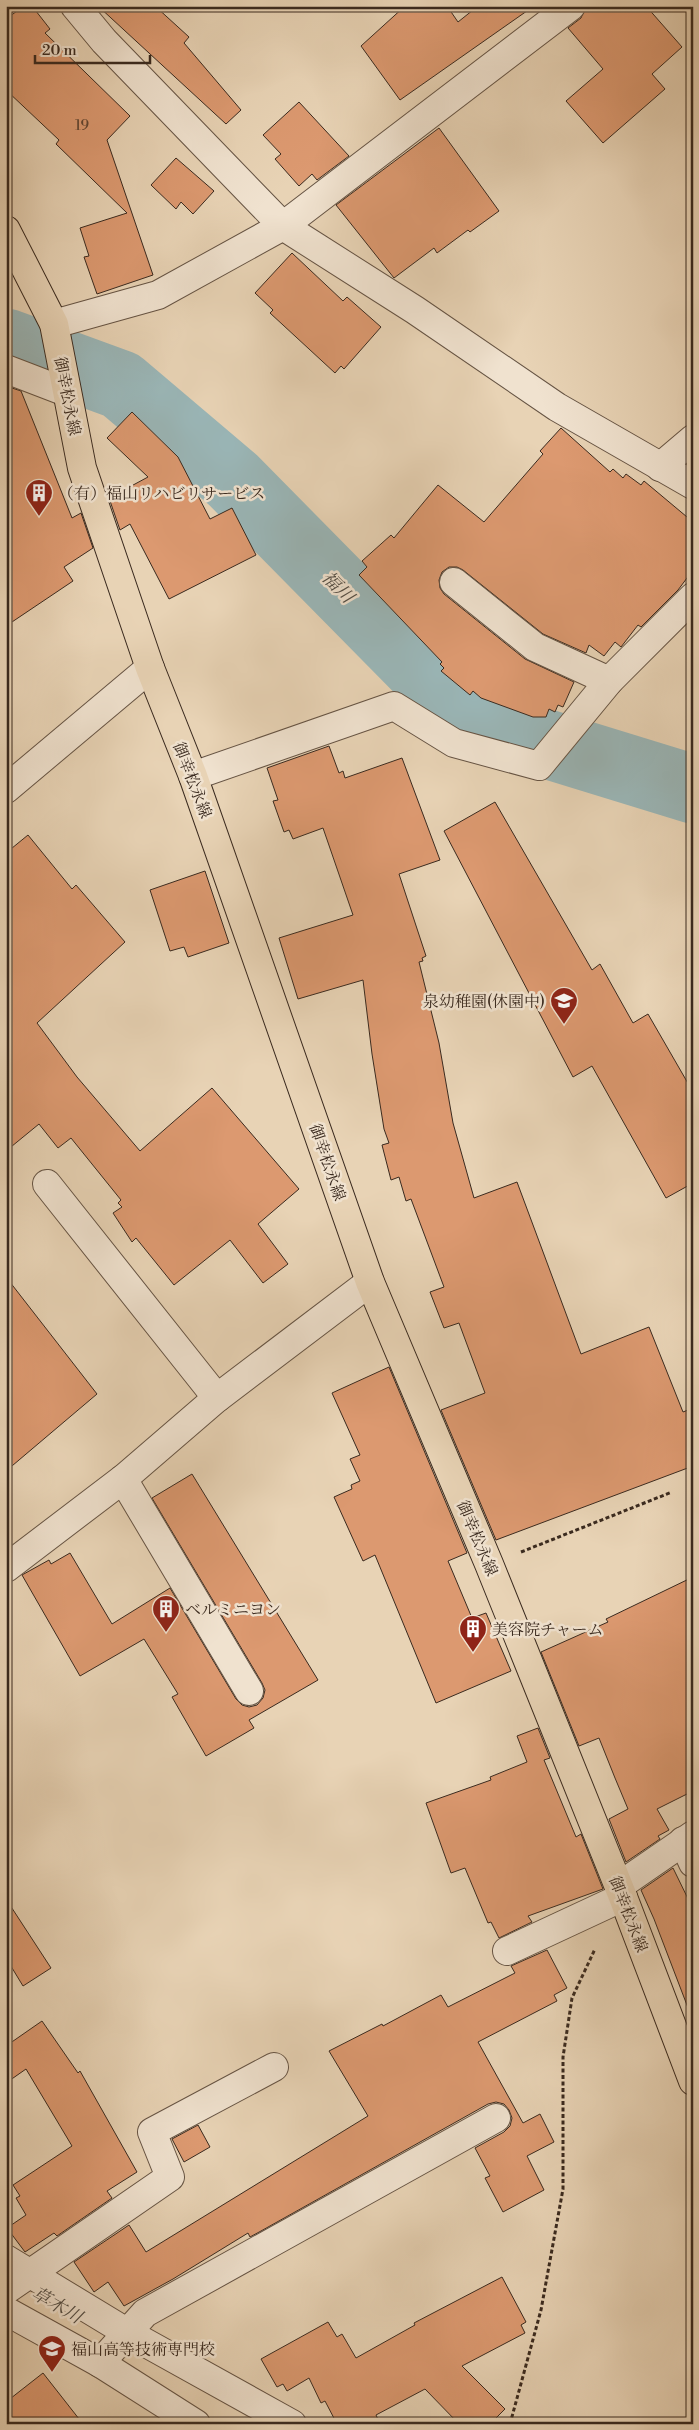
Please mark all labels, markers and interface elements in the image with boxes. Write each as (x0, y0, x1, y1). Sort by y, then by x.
scale bar (35, 32, 150, 64)
text: 20 m (42, 41, 77, 60)
house number: 19 (75, 117, 89, 135)
street label: 御幸松永線 (50, 355, 84, 437)
building icon: （有）福山リハビリサービス (24, 478, 54, 517)
place label: （有）福山リハビリサービス (58, 484, 265, 504)
water label: 福川 (317, 566, 360, 610)
street label: 御幸松永線 (168, 739, 216, 821)
school or university icon: 泉幼稚園(休園中) (549, 986, 579, 1025)
place label: 泉幼稚園(休園中) (423, 992, 545, 1012)
street label: 御幸松永線 (305, 1121, 350, 1203)
street label: 御幸松永線 (452, 1498, 502, 1579)
building icon: ベルミニヨン (151, 1594, 181, 1633)
place label: ベルミニヨン (185, 1600, 281, 1620)
building icon: 美容院チャーム (458, 1614, 488, 1653)
place label: 美容院チャーム (492, 1620, 604, 1640)
street label: 御幸松永線 (604, 1873, 652, 1955)
water label: 草木川 (28, 2282, 88, 2330)
school or university icon: 福山高等技術専門校 (37, 2334, 67, 2373)
place label: 福山高等技術専門校 (71, 2340, 215, 2360)

